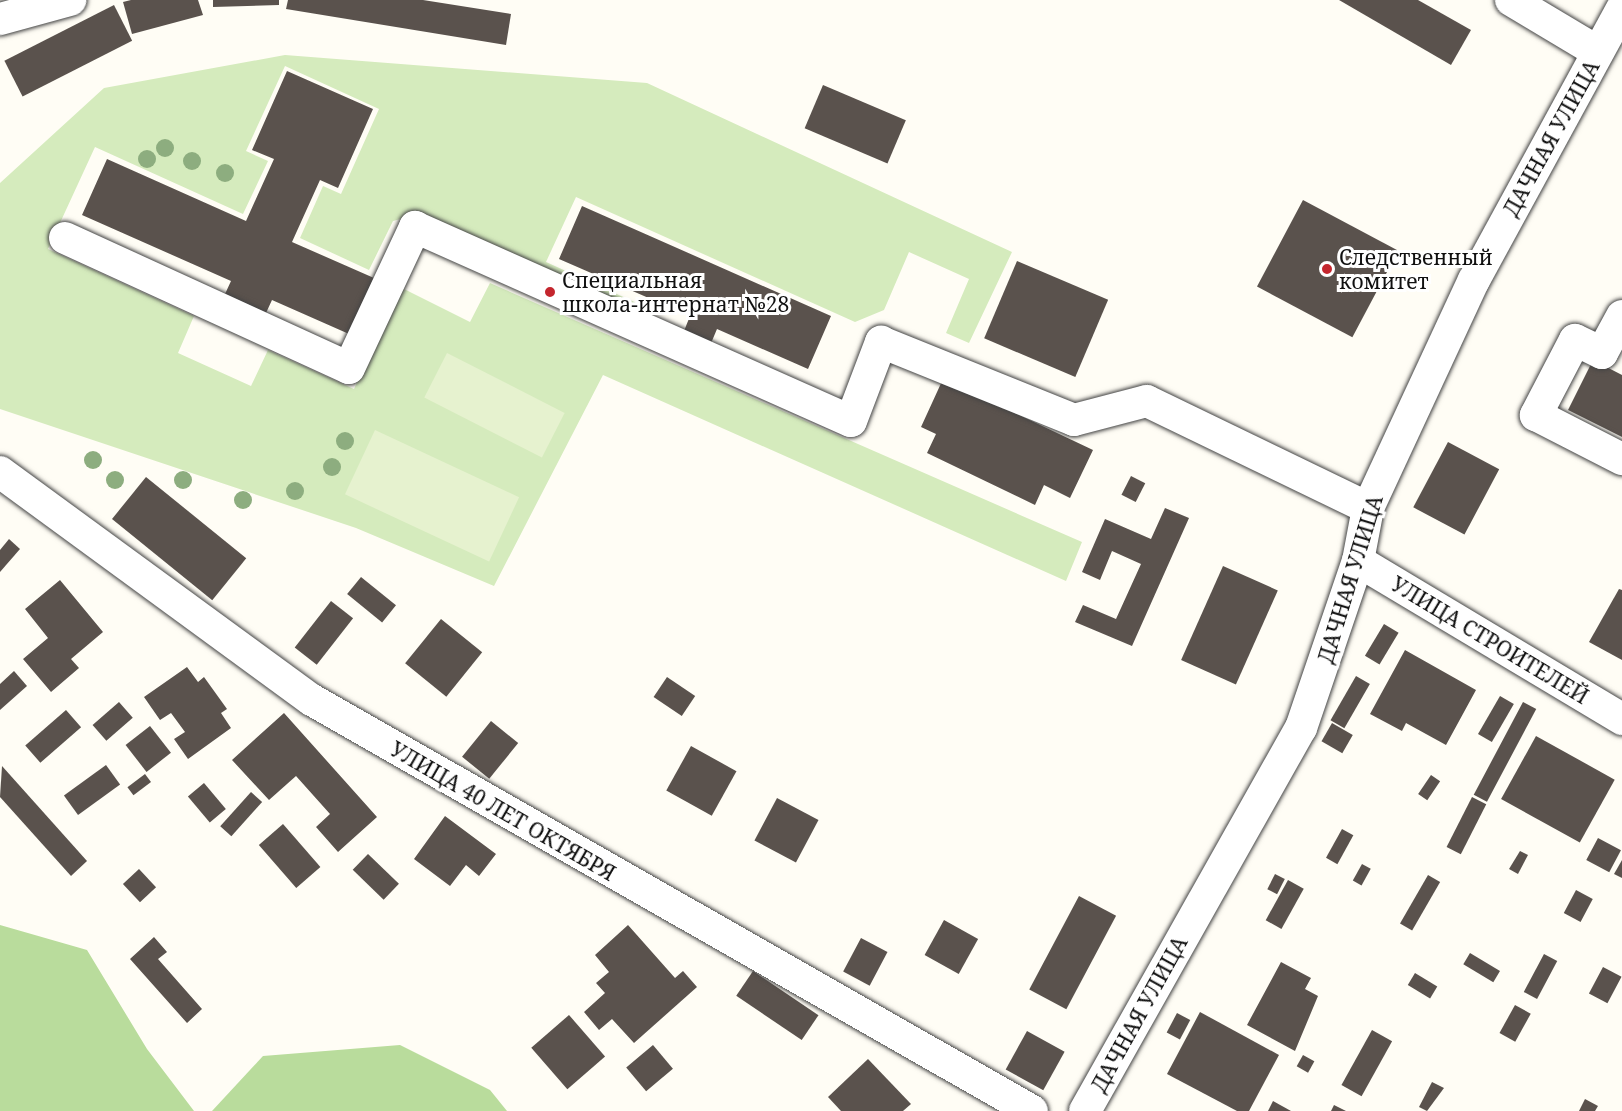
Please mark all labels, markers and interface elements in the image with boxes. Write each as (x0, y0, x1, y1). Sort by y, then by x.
street label: ДАЧНАЯ УЛИЦА (1498, 56, 1604, 220)
place label: Следственный комитет (1339, 244, 1493, 294)
marker: Следственный комитет (1320, 262, 1334, 276)
place label: Специальная школа-интернат №28 (562, 267, 789, 317)
marker: Специальная школа-интернат №28 (543, 285, 557, 299)
street label: ДАЧНАЯ УЛИЦА (1312, 492, 1388, 666)
street label: УЛИЦА СТРОИТЕЛЕЙ (1387, 571, 1593, 709)
street label: УЛИЦА 40 ЛЕТ ОКТЯБРЯ (386, 736, 620, 886)
street label: ДАЧНАЯ УЛИЦА (1086, 932, 1192, 1096)

